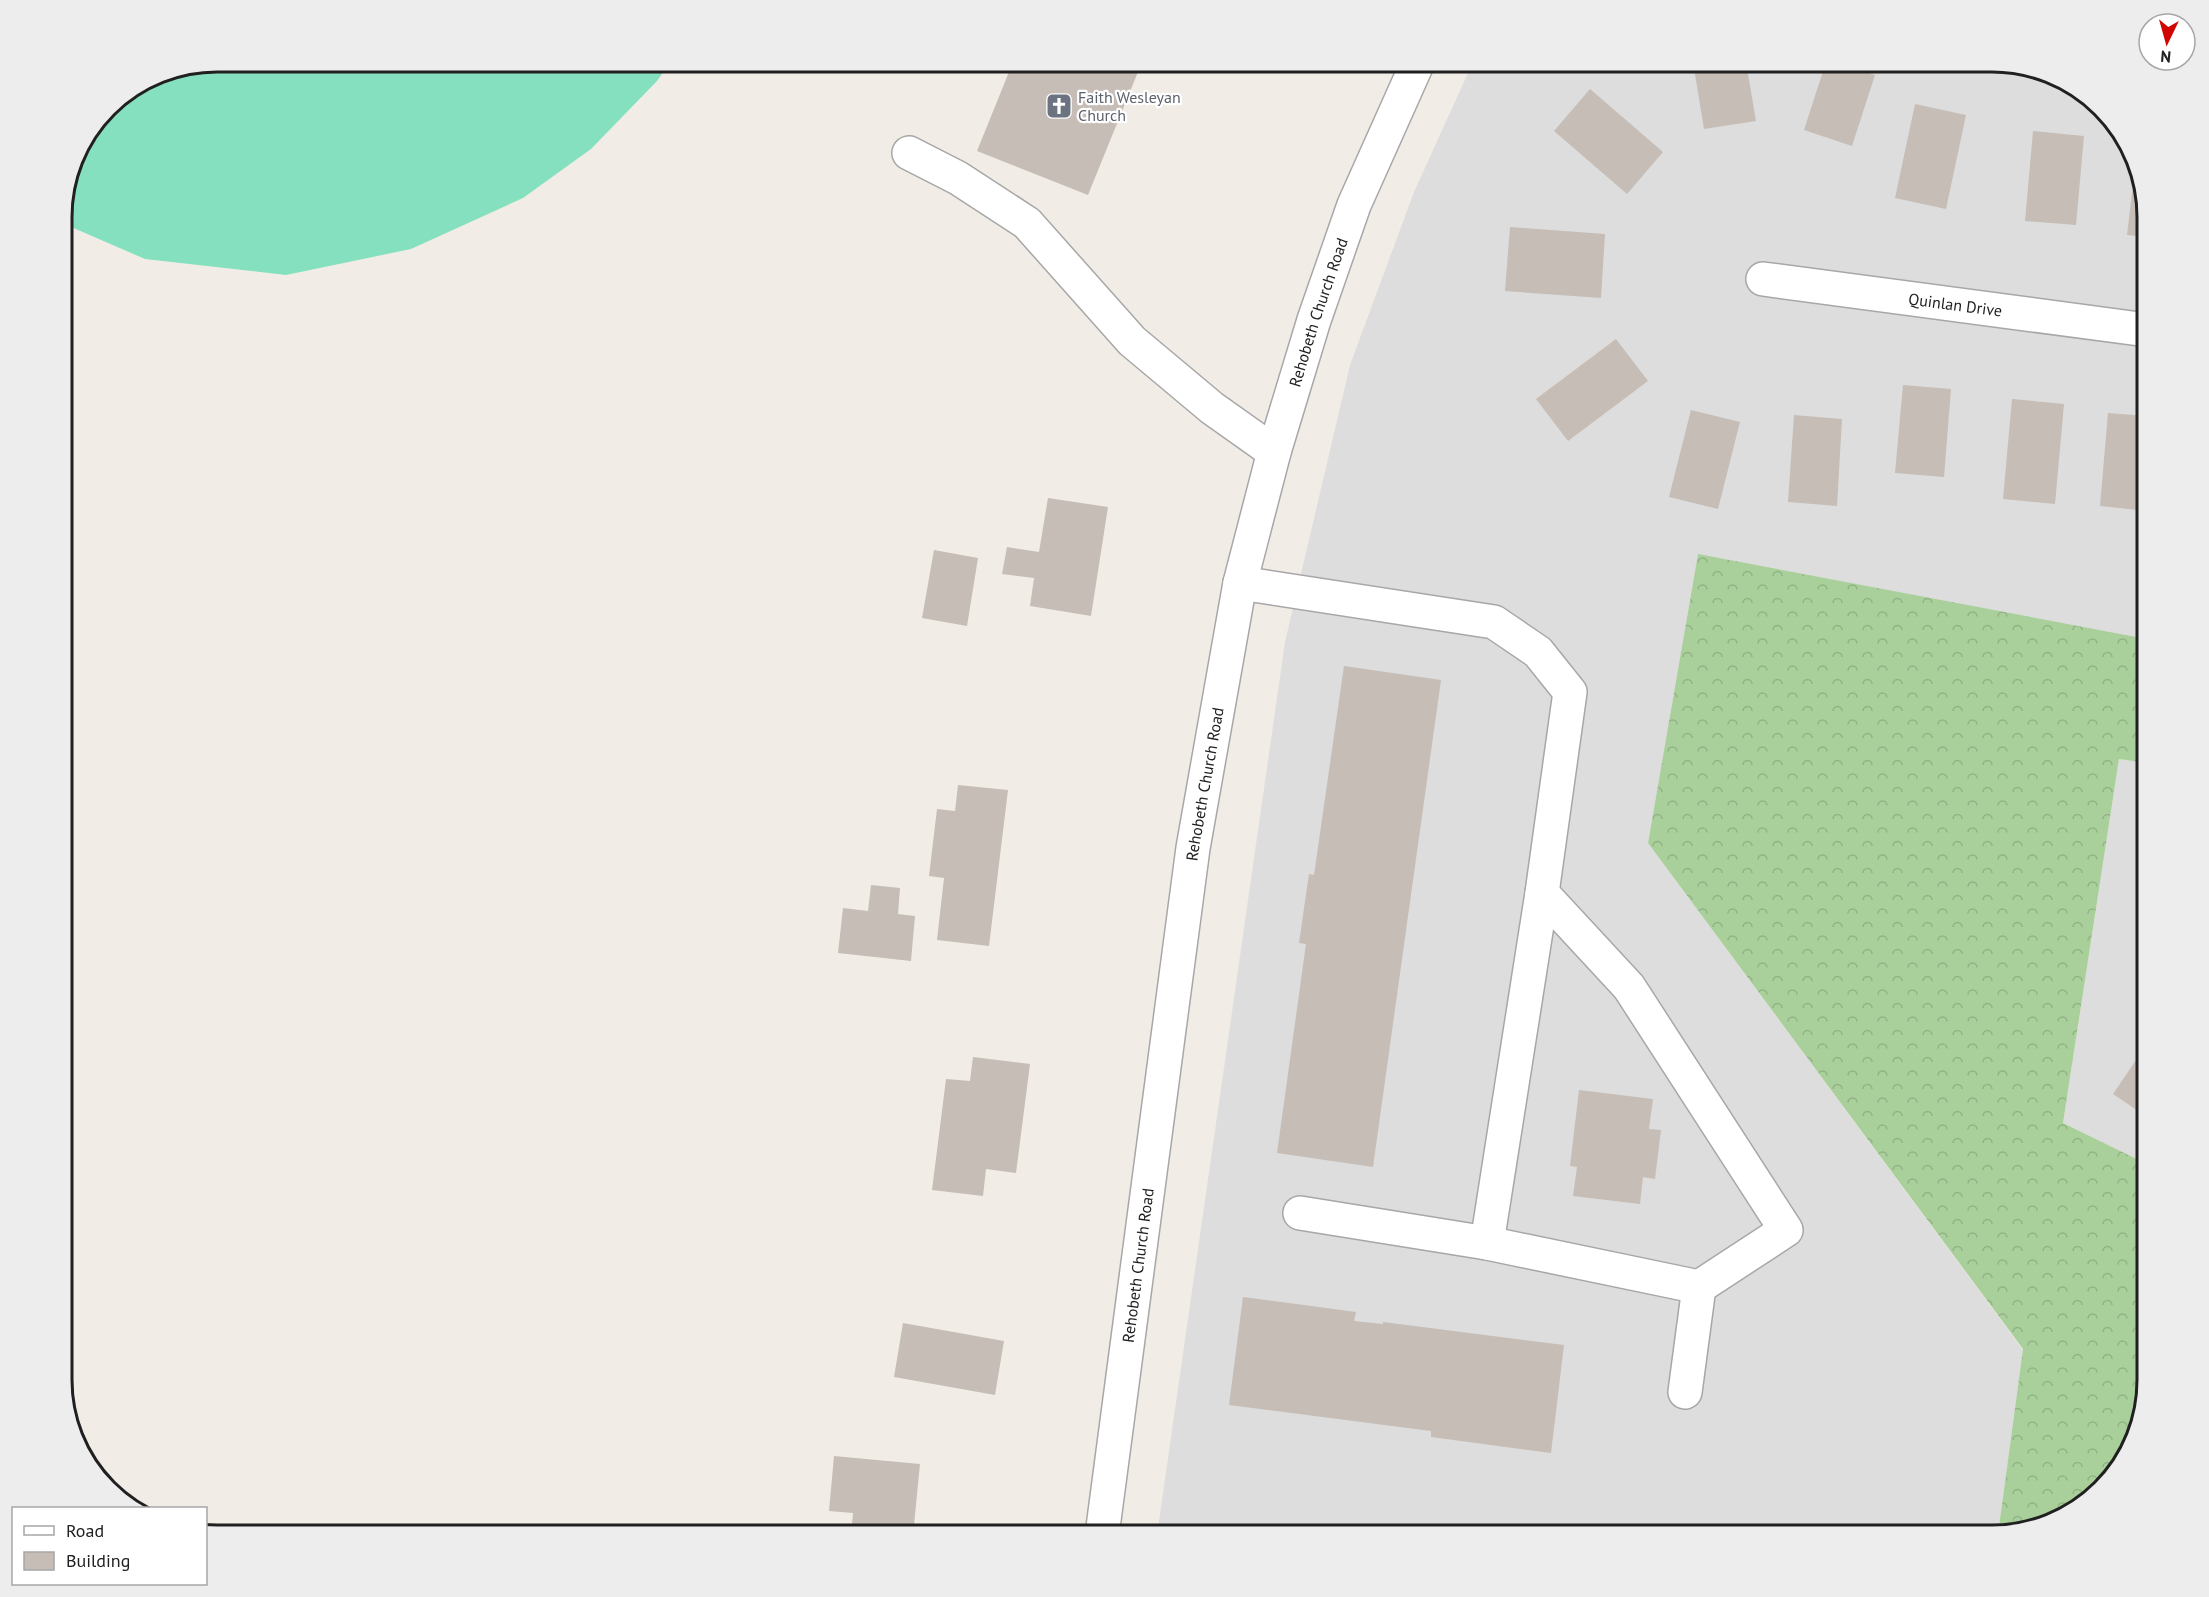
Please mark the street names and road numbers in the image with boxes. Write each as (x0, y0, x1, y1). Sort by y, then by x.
street label: Rehobeth Church Road (1284, 235, 1352, 389)
street label: Quinlan Drive (1907, 288, 2003, 321)
street label: Rehobeth Church Road (1181, 706, 1228, 862)
street label: Rehobeth Church Road (1118, 1187, 1158, 1344)

